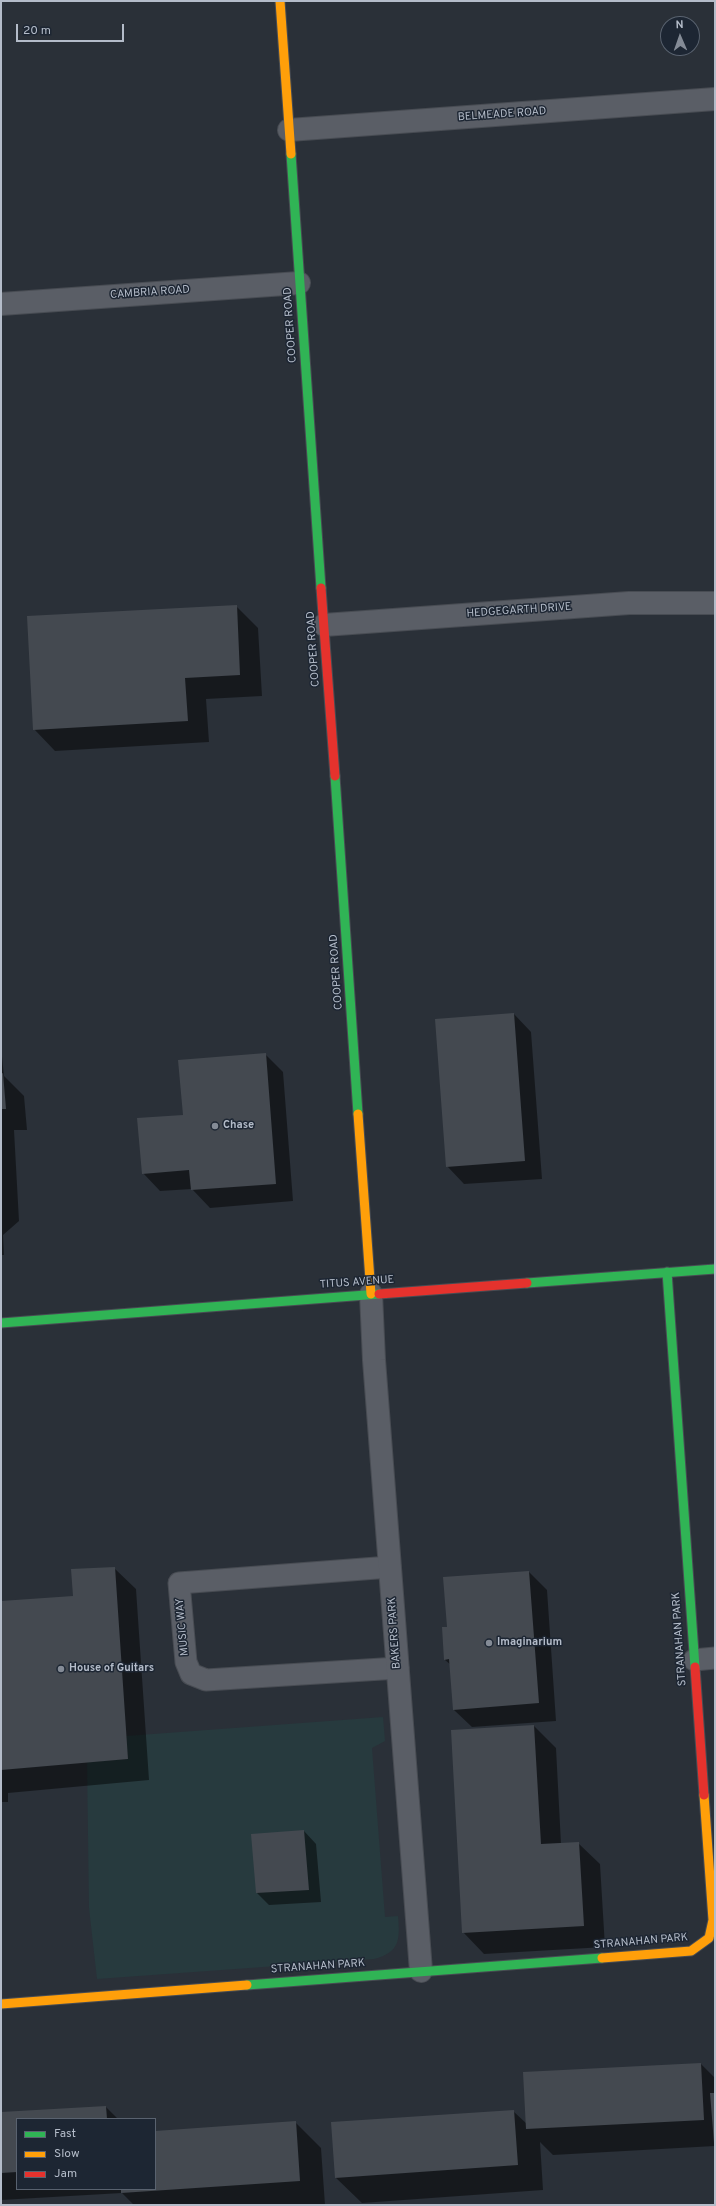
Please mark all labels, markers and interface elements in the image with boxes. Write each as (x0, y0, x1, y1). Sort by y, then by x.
scale bar (18, 16, 126, 42)
north arrow (660, 16, 700, 56)
text: N (675, 18, 684, 32)
text: 20 m (23, 23, 51, 39)
street label: BELMEADE ROAD (457, 105, 547, 125)
street label: CAMBRIA ROAD (110, 284, 190, 302)
street label: COOPER ROAD (282, 287, 300, 363)
street label: HEDGEGARTH DRIVE (466, 601, 572, 621)
street label: COOPER ROAD (305, 611, 323, 687)
street label: COOPER ROAD (328, 934, 346, 1010)
place label: Chase (223, 1119, 254, 1133)
marker: Chase (210, 1121, 220, 1131)
street label: TITUS AVENUE (319, 1274, 395, 1292)
street label: STRANAHAN PARK (670, 1591, 690, 1687)
street label: MUSIC WAY (174, 1597, 192, 1657)
street label: BAKERS PARK (386, 1597, 404, 1669)
place label: Imaginarium (497, 1636, 562, 1650)
marker: Imaginarium (484, 1638, 494, 1648)
place label: House of Guitars (69, 1662, 154, 1676)
marker: House of Guitars (56, 1664, 66, 1674)
street label: STRANAHAN PARK (593, 1931, 689, 1953)
street label: STRANAHAN PARK (270, 1957, 366, 1977)
legend (16, 2118, 156, 2190)
text: Fast (54, 2126, 76, 2142)
text: Slow (54, 2146, 80, 2162)
text: Jam (54, 2166, 77, 2182)

